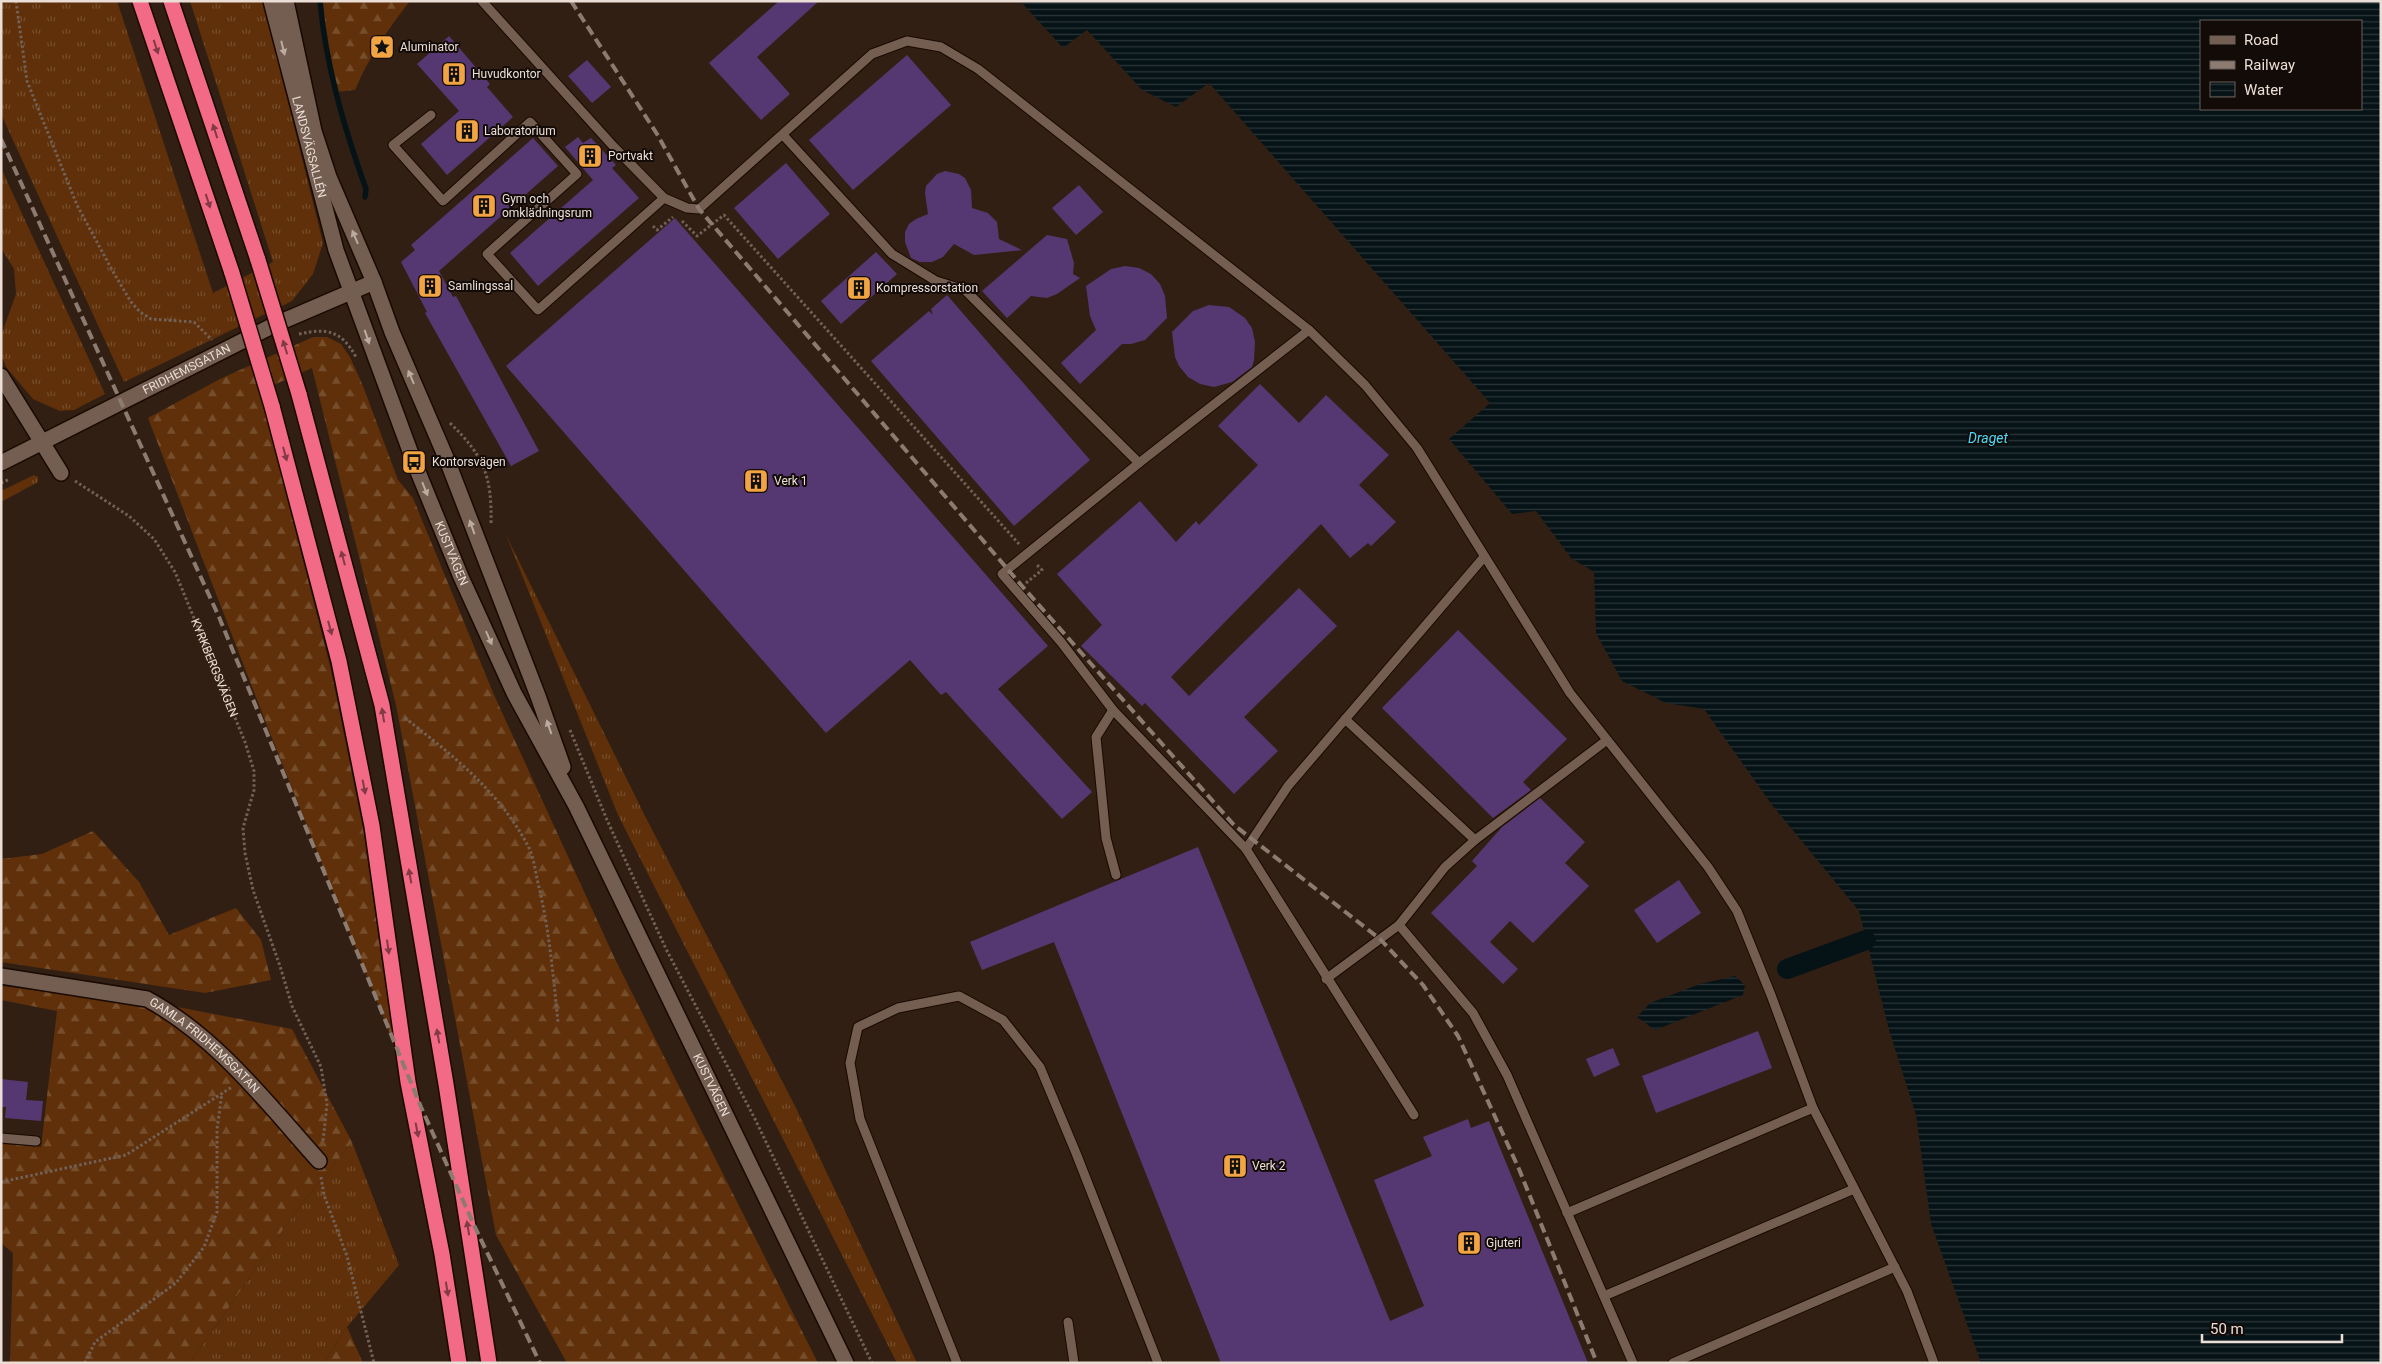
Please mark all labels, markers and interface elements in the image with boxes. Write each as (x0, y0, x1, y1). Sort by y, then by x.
legend (2200, 20, 2362, 110)
text: Road (2244, 31, 2278, 49)
place icon: Aluminator (369, 34, 395, 60)
one-way arrow (153, 40, 161, 55)
place label: Aluminator (400, 40, 459, 54)
one-way arrow (279, 41, 287, 56)
text: Railway (2244, 56, 2295, 74)
building icon: Huvudkontor (441, 61, 467, 87)
place label: Huvudkontor (472, 67, 541, 81)
text: Water (2244, 81, 2283, 99)
street label: LANDSVÄGSALLÉN (289, 95, 329, 199)
building icon: Laboratorium (454, 118, 480, 144)
one-way arrow (211, 123, 219, 138)
place label: Laboratorium (484, 124, 556, 138)
building icon: Portvakt (577, 143, 603, 169)
place label: Portvakt (608, 149, 653, 163)
place label: Gym och omklädningsrum (502, 192, 592, 220)
building icon: Gym och omklädningsrum (471, 193, 497, 219)
one-way arrow (205, 194, 212, 209)
one-way arrow (351, 229, 359, 244)
building icon: Samlingssal (417, 273, 443, 299)
building icon: Kompressorstation (846, 275, 872, 301)
place label: Samlingssal (448, 279, 513, 293)
place label: Kompressorstation (876, 281, 978, 295)
one-way arrow (363, 330, 371, 345)
one-way arrow (280, 339, 288, 354)
street label: FRIDHEMSGATAN (140, 341, 233, 397)
one-way arrow (407, 370, 415, 384)
water label: Draget (1968, 430, 2009, 446)
one-way arrow (281, 446, 289, 461)
bus stop icon: Kontorsvägen (401, 449, 427, 475)
place label: Kontorsvägen (432, 455, 506, 469)
building icon: Verk 1 (743, 468, 769, 494)
place label: Verk 1 (774, 474, 808, 488)
one-way arrow (422, 482, 430, 496)
street label: KUSTVÄGEN (432, 519, 471, 588)
one-way arrow (468, 519, 476, 534)
one-way arrow (338, 551, 346, 566)
street label: KYRKBERGSVÄGEN (188, 616, 241, 719)
one-way arrow (327, 620, 335, 635)
one-way arrow (485, 631, 493, 645)
one-way arrow (379, 707, 387, 723)
one-way arrow (545, 720, 552, 735)
one-way arrow (360, 779, 368, 794)
one-way arrow (405, 867, 413, 883)
one-way arrow (385, 940, 393, 956)
street label: GAMLA FRIDHEMSGATAN (147, 995, 262, 1096)
one-way arrow (433, 1028, 441, 1044)
street label: KUSTVÄGEN (690, 1051, 732, 1119)
one-way arrow (414, 1122, 422, 1138)
building icon: Verk 2 (1222, 1153, 1248, 1179)
place label: Verk 2 (1252, 1159, 1286, 1173)
one-way arrow (464, 1220, 472, 1236)
building icon: Gjuteri (1456, 1230, 1482, 1256)
place label: Gjuteri (1486, 1236, 1521, 1250)
one-way arrow (444, 1282, 452, 1298)
scale bar (2202, 1312, 2342, 1344)
text: 50 m (2210, 1320, 2244, 1338)

